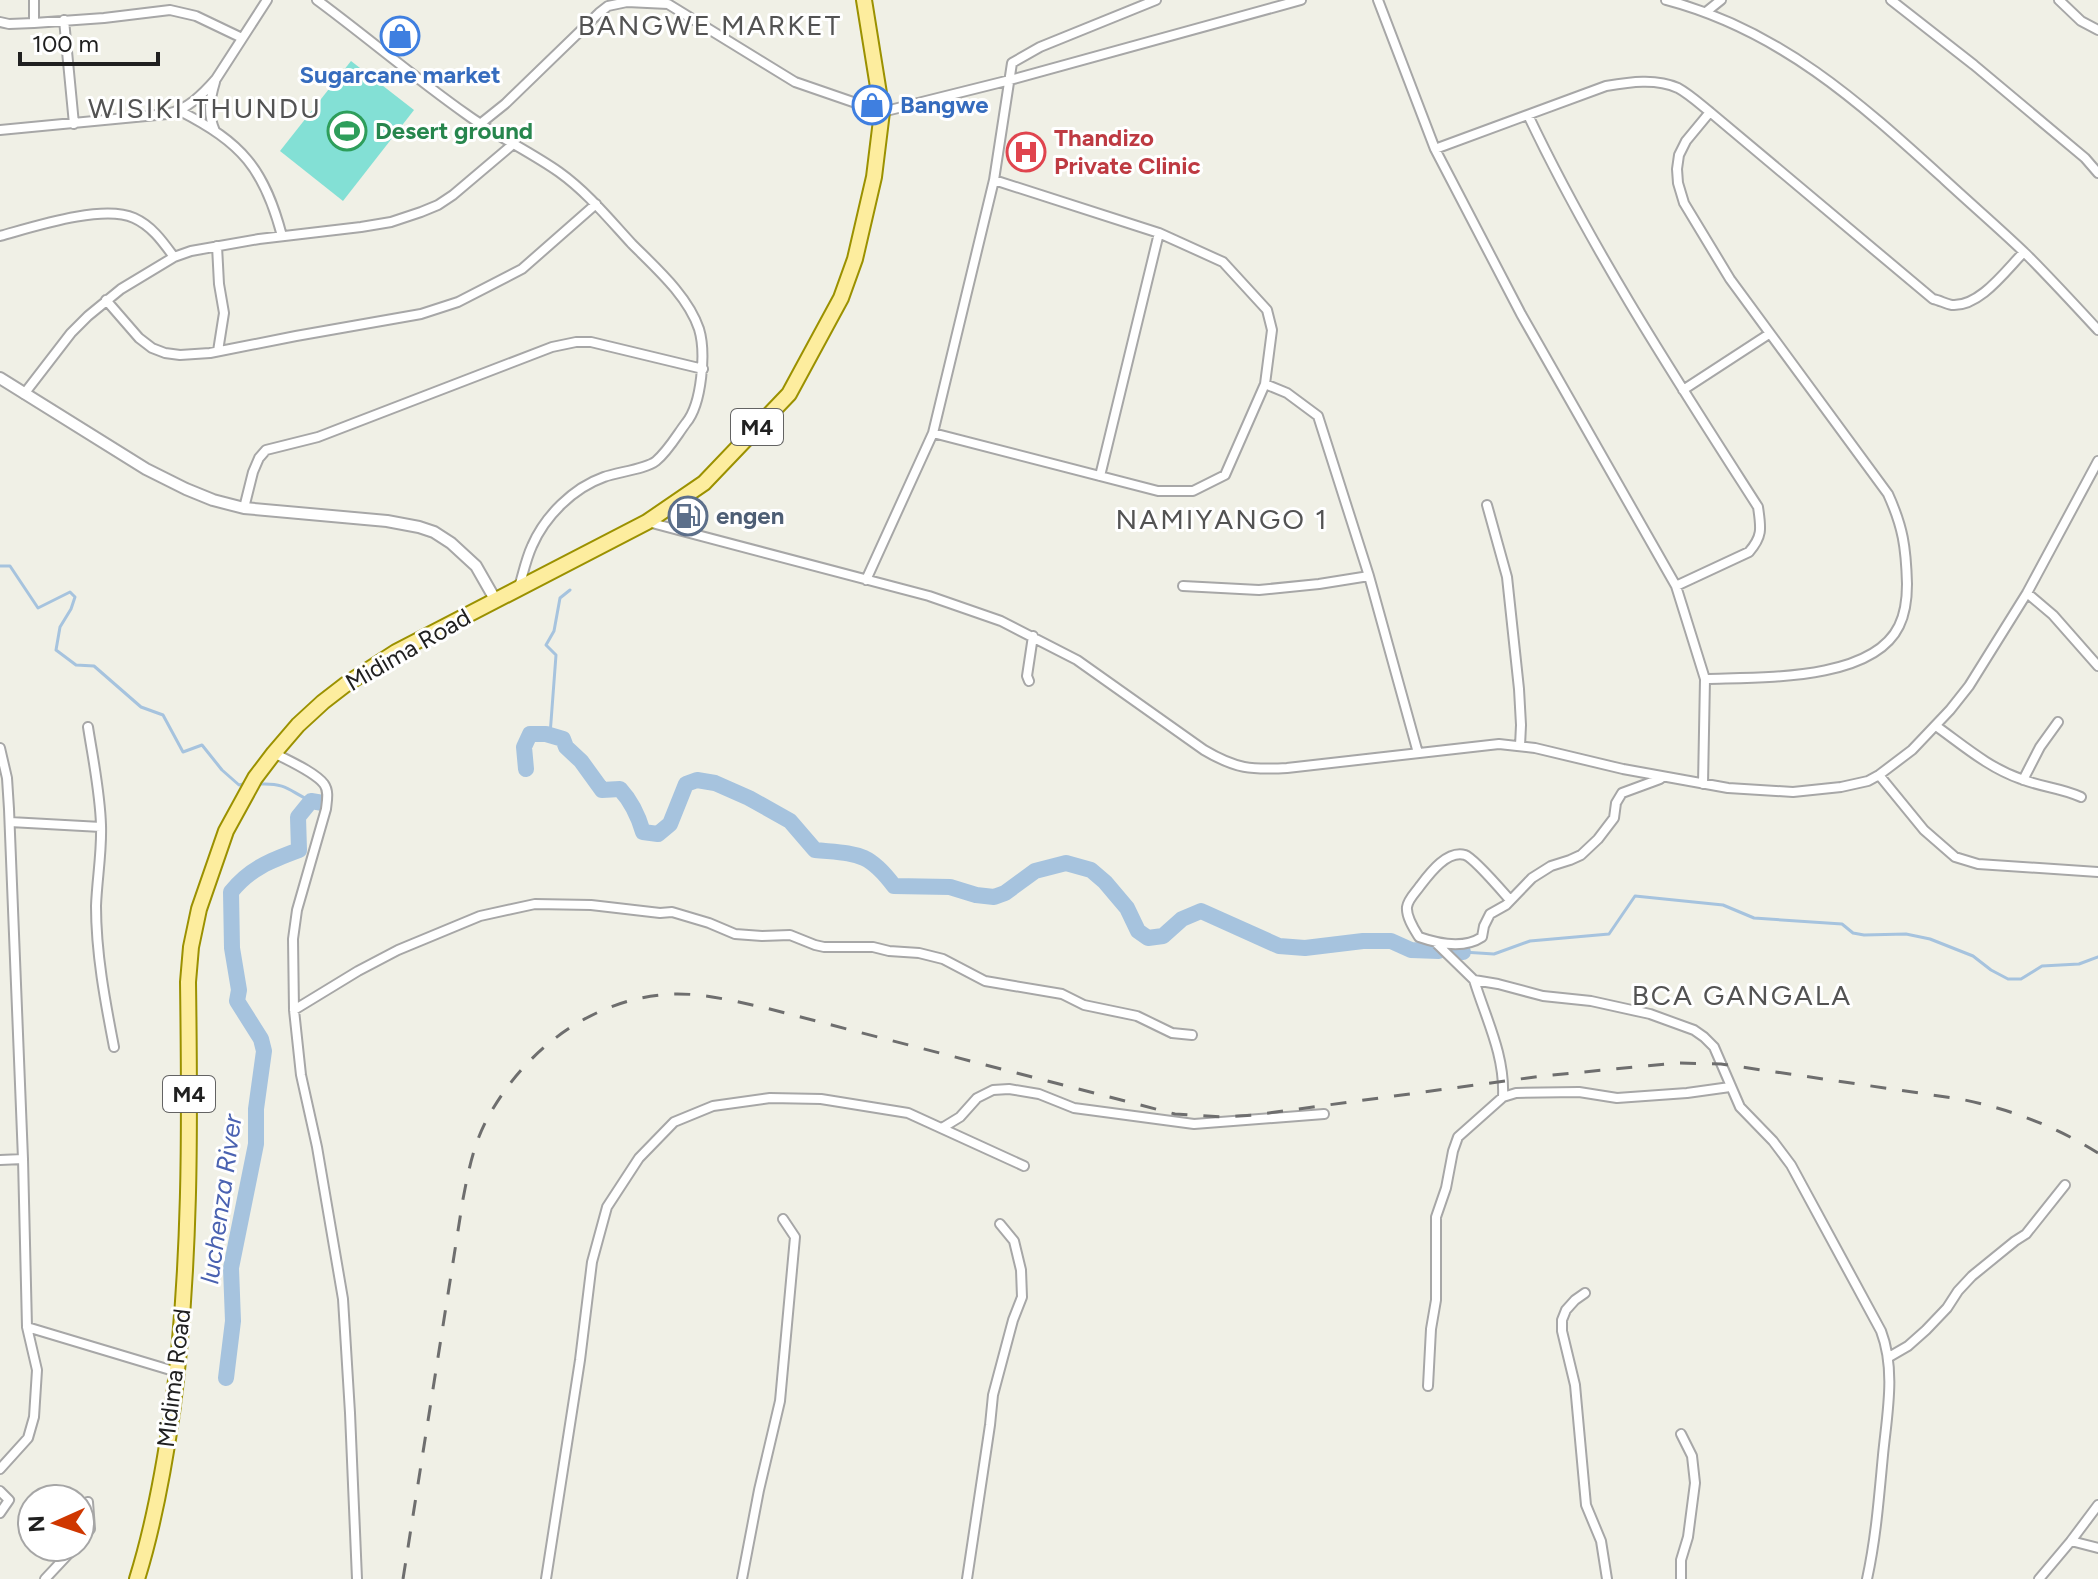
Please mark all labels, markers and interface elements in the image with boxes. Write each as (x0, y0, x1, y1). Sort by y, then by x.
district label: BANGWE MARKET (578, 8, 842, 42)
shop icon: Sugarcane market (379, 15, 421, 57)
scale bar (20, 16, 158, 66)
text: 100 m (32, 29, 99, 58)
place label: Sugarcane market (299, 60, 501, 89)
shop icon: Bangwe (851, 84, 893, 126)
place label: Bangwe (900, 90, 989, 119)
district label: WISIKI THUNDU (88, 91, 322, 125)
sports icon: Desert ground (326, 110, 368, 152)
place label: Desert ground (375, 116, 533, 145)
place label: Thandizo Private Clinic (1054, 123, 1201, 180)
hospital icon: Thandizo Private Clinic (1005, 131, 1047, 173)
road number: M4 (731, 409, 783, 445)
fuel station icon: engen (667, 495, 709, 537)
place label: engen (716, 501, 784, 530)
district label: NAMIYANGO 1 (1116, 502, 1328, 536)
street label: Midima Road (340, 602, 475, 697)
district label: BCA GANGALA (1632, 978, 1852, 1012)
road number: M4 (163, 1076, 215, 1112)
water label: luchenza River (193, 1111, 249, 1286)
street label: Midima Road (151, 1307, 196, 1449)
north arrow (16, 1483, 96, 1563)
text: N (23, 1515, 50, 1533)

